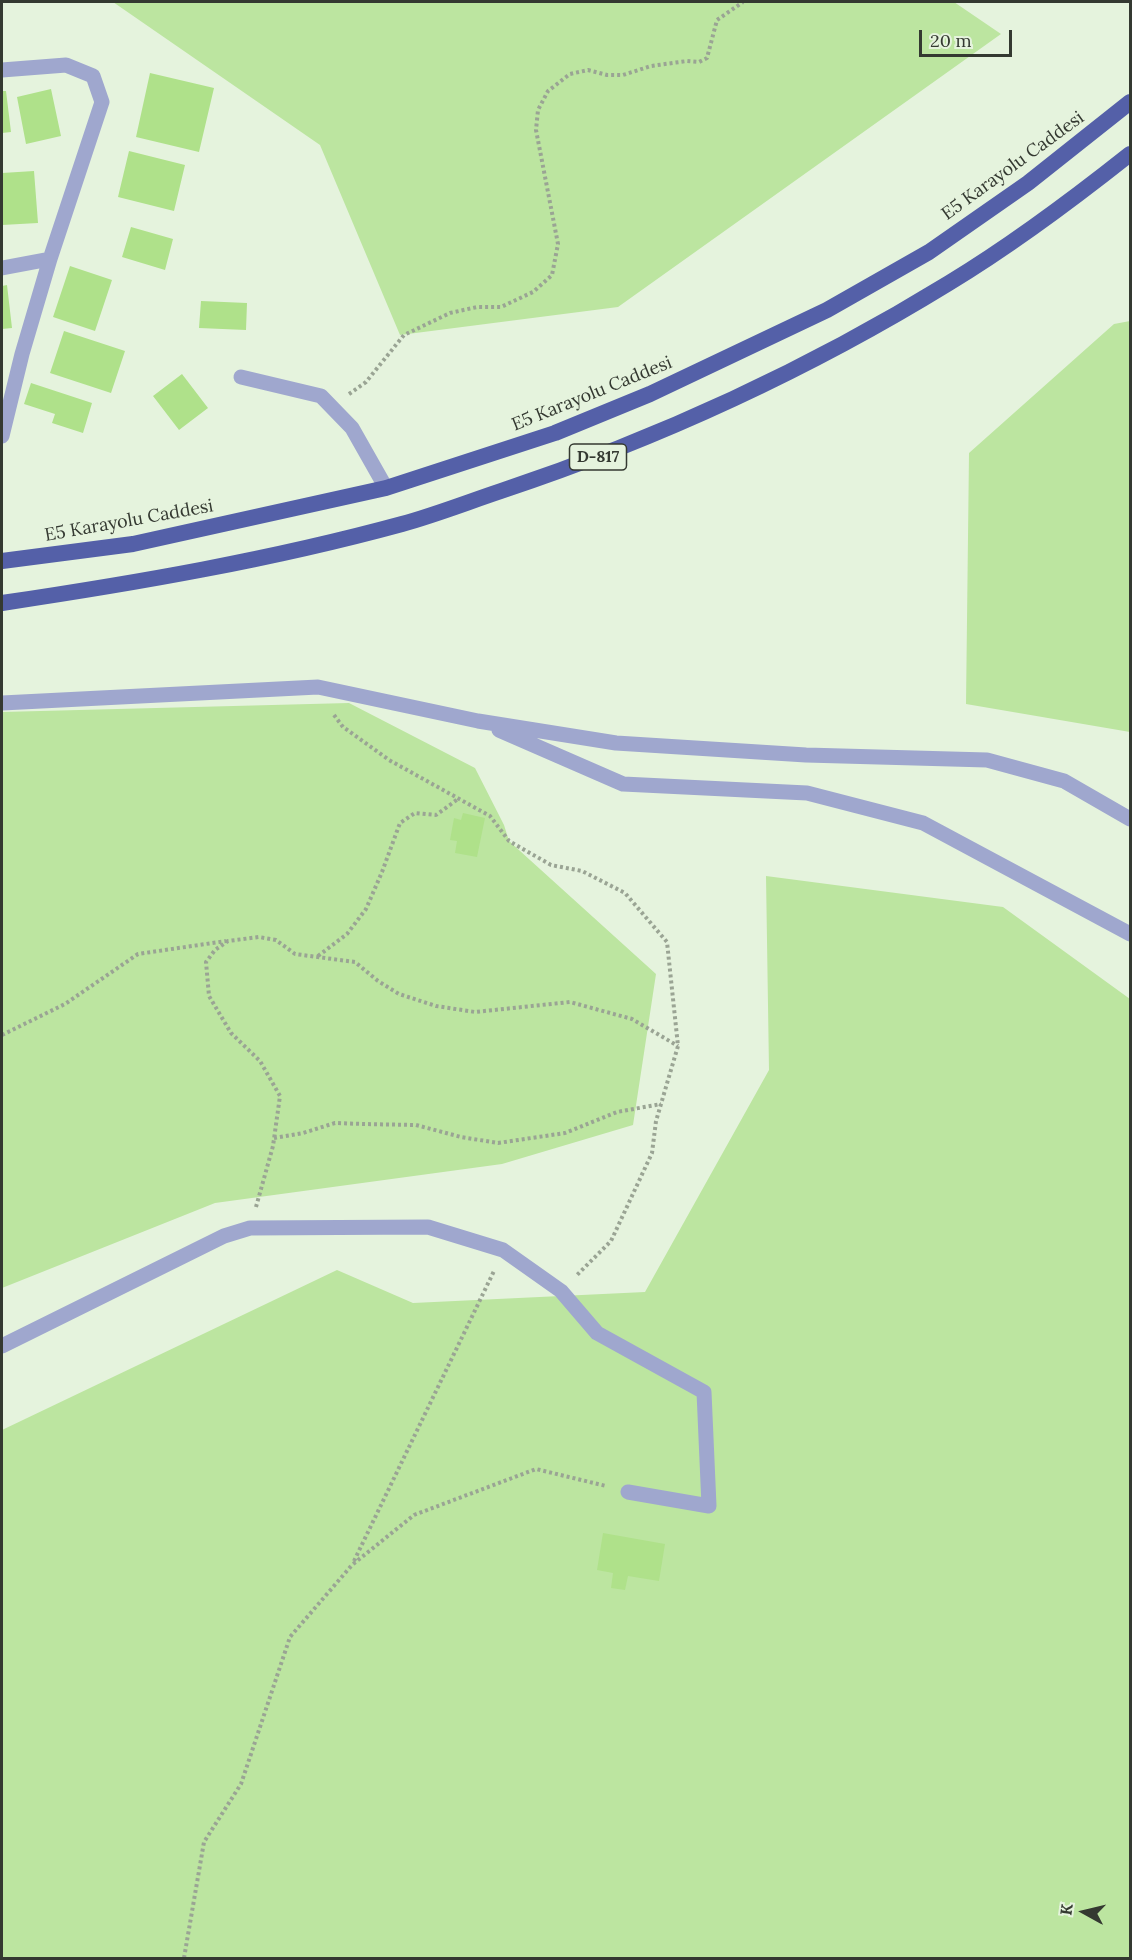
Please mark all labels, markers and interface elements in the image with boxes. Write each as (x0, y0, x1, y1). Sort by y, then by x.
scale bar (922, 18, 1015, 56)
text: 20 m (930, 29, 972, 52)
street label: E5 Karayolu Caddesi (938, 107, 1088, 225)
street label: E5 Karayolu Caddesi (509, 352, 675, 436)
road number: D-817 (570, 444, 626, 470)
street label: E5 Karayolu Caddesi (43, 496, 215, 546)
north arrow (1054, 1882, 1114, 1942)
text: K (1055, 1902, 1077, 1917)

